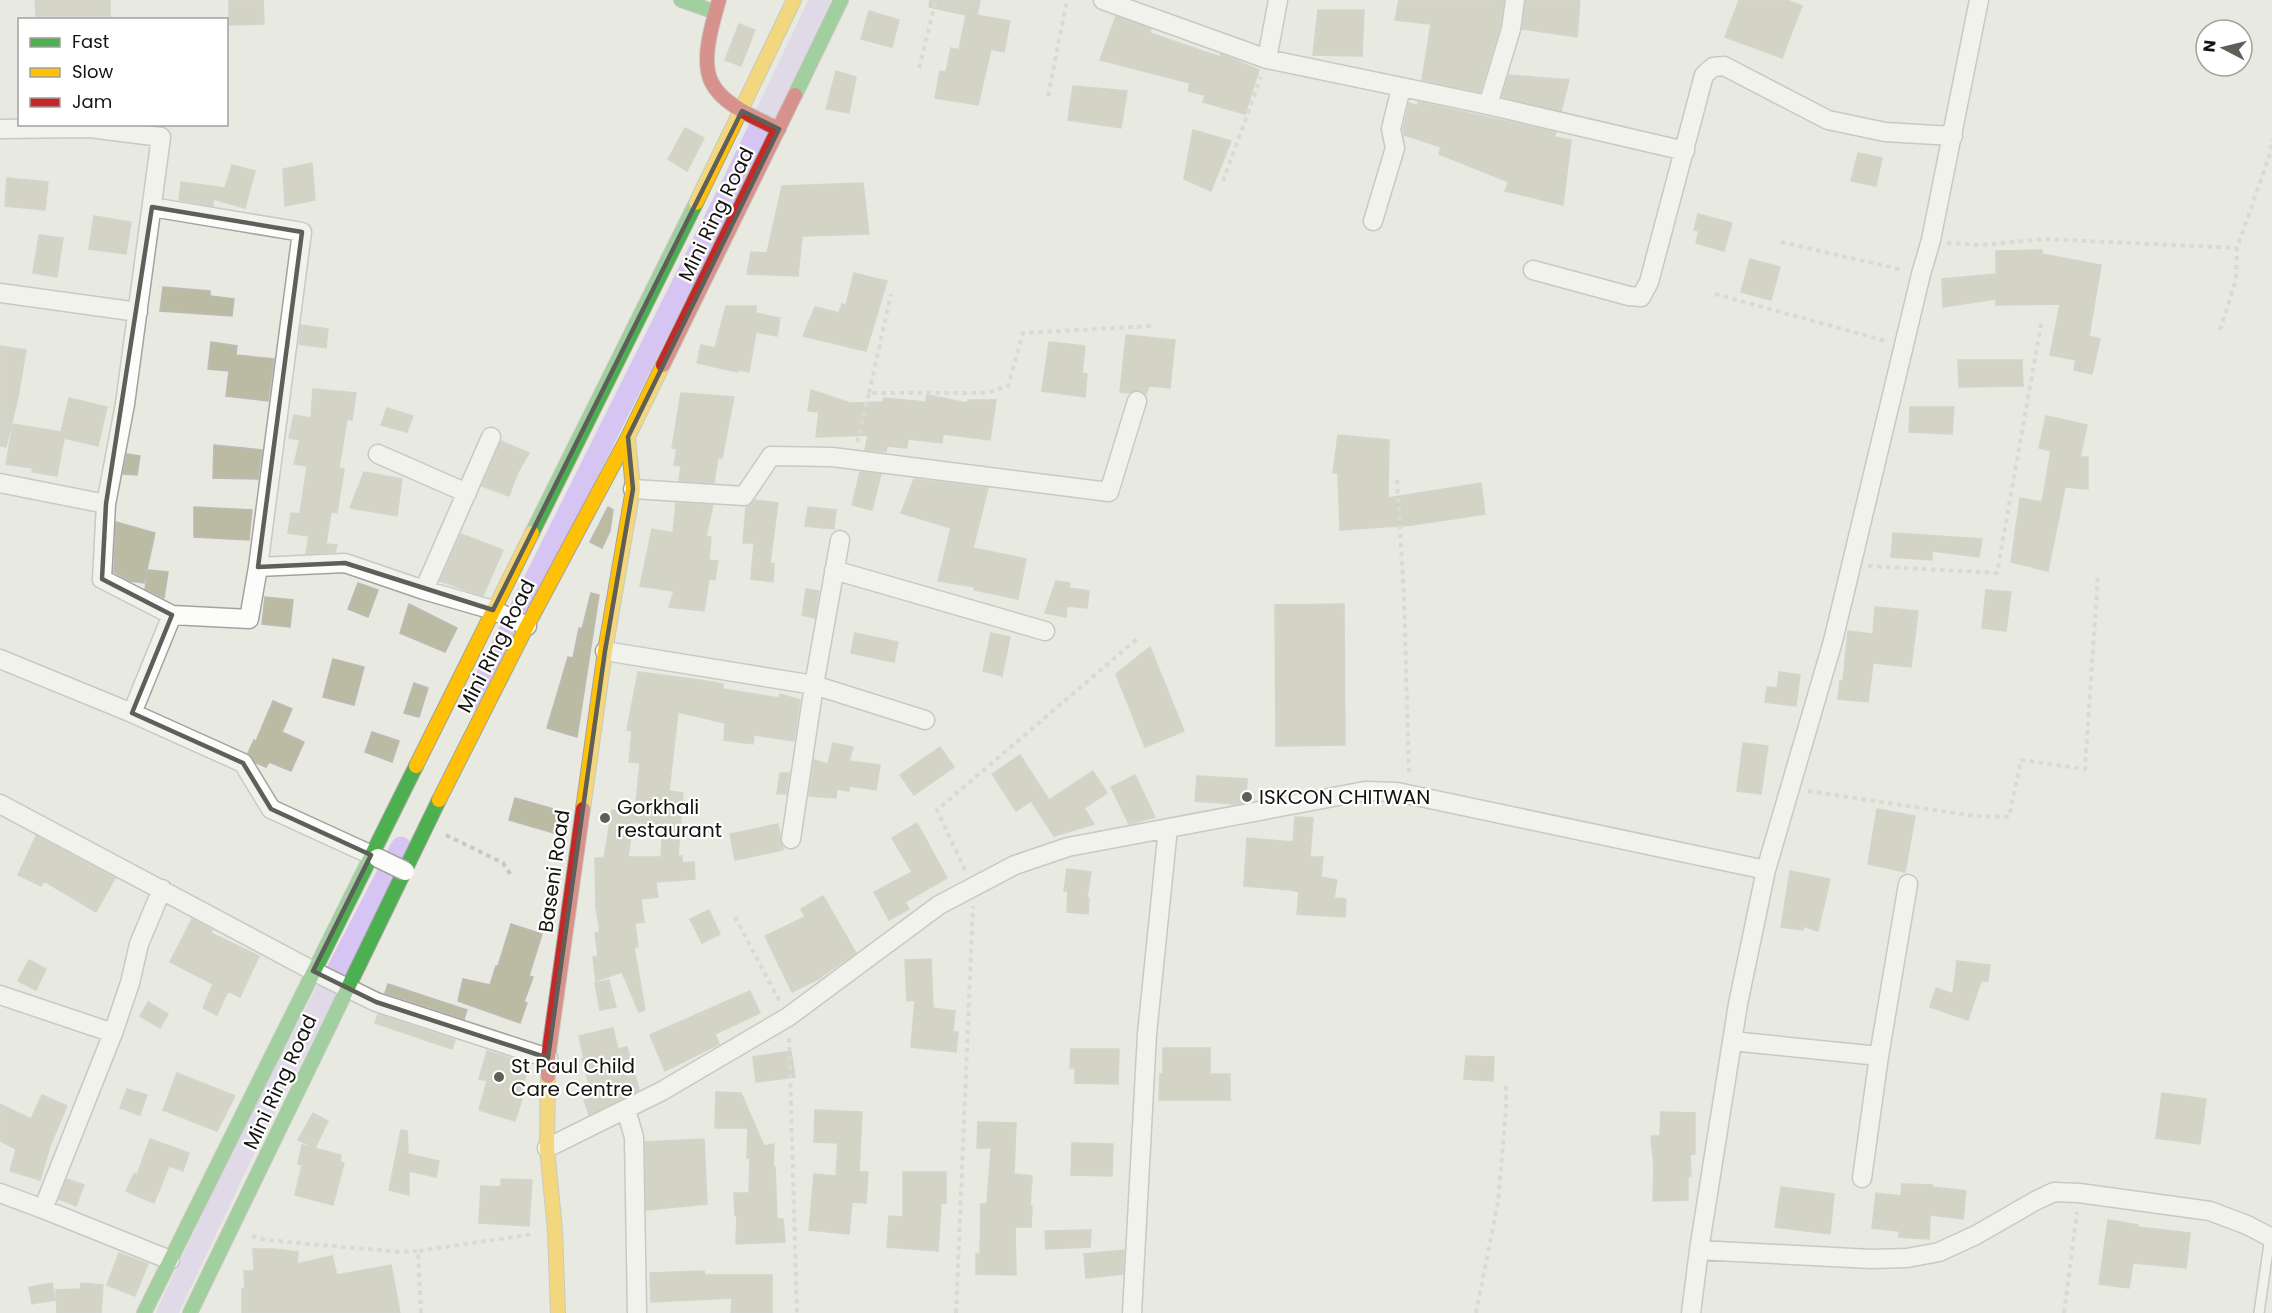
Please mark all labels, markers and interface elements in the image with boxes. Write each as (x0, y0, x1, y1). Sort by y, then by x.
legend (18, 18, 228, 126)
north arrow (2194, 18, 2254, 78)
text: Fast (72, 29, 109, 54)
text: N (2197, 39, 2222, 54)
text: Slow (72, 59, 114, 84)
text: Jam (72, 89, 112, 114)
street label: Mini Ring Road (671, 142, 761, 286)
street label: Mini Ring Road (450, 575, 542, 717)
place label: ISKCON CHITWAN (1259, 783, 1430, 811)
marker: ISKCON CHITWAN (1240, 790, 1254, 804)
place label: Gorkhali restaurant (617, 793, 722, 844)
street label: Baseni Road (532, 808, 576, 934)
marker: Gorkhali restaurant (598, 811, 612, 825)
street label: Mini Ring Road (236, 1010, 324, 1154)
place label: St Paul Child Care Centre (511, 1052, 635, 1103)
marker: St Paul Child Care Centre (492, 1070, 506, 1084)

